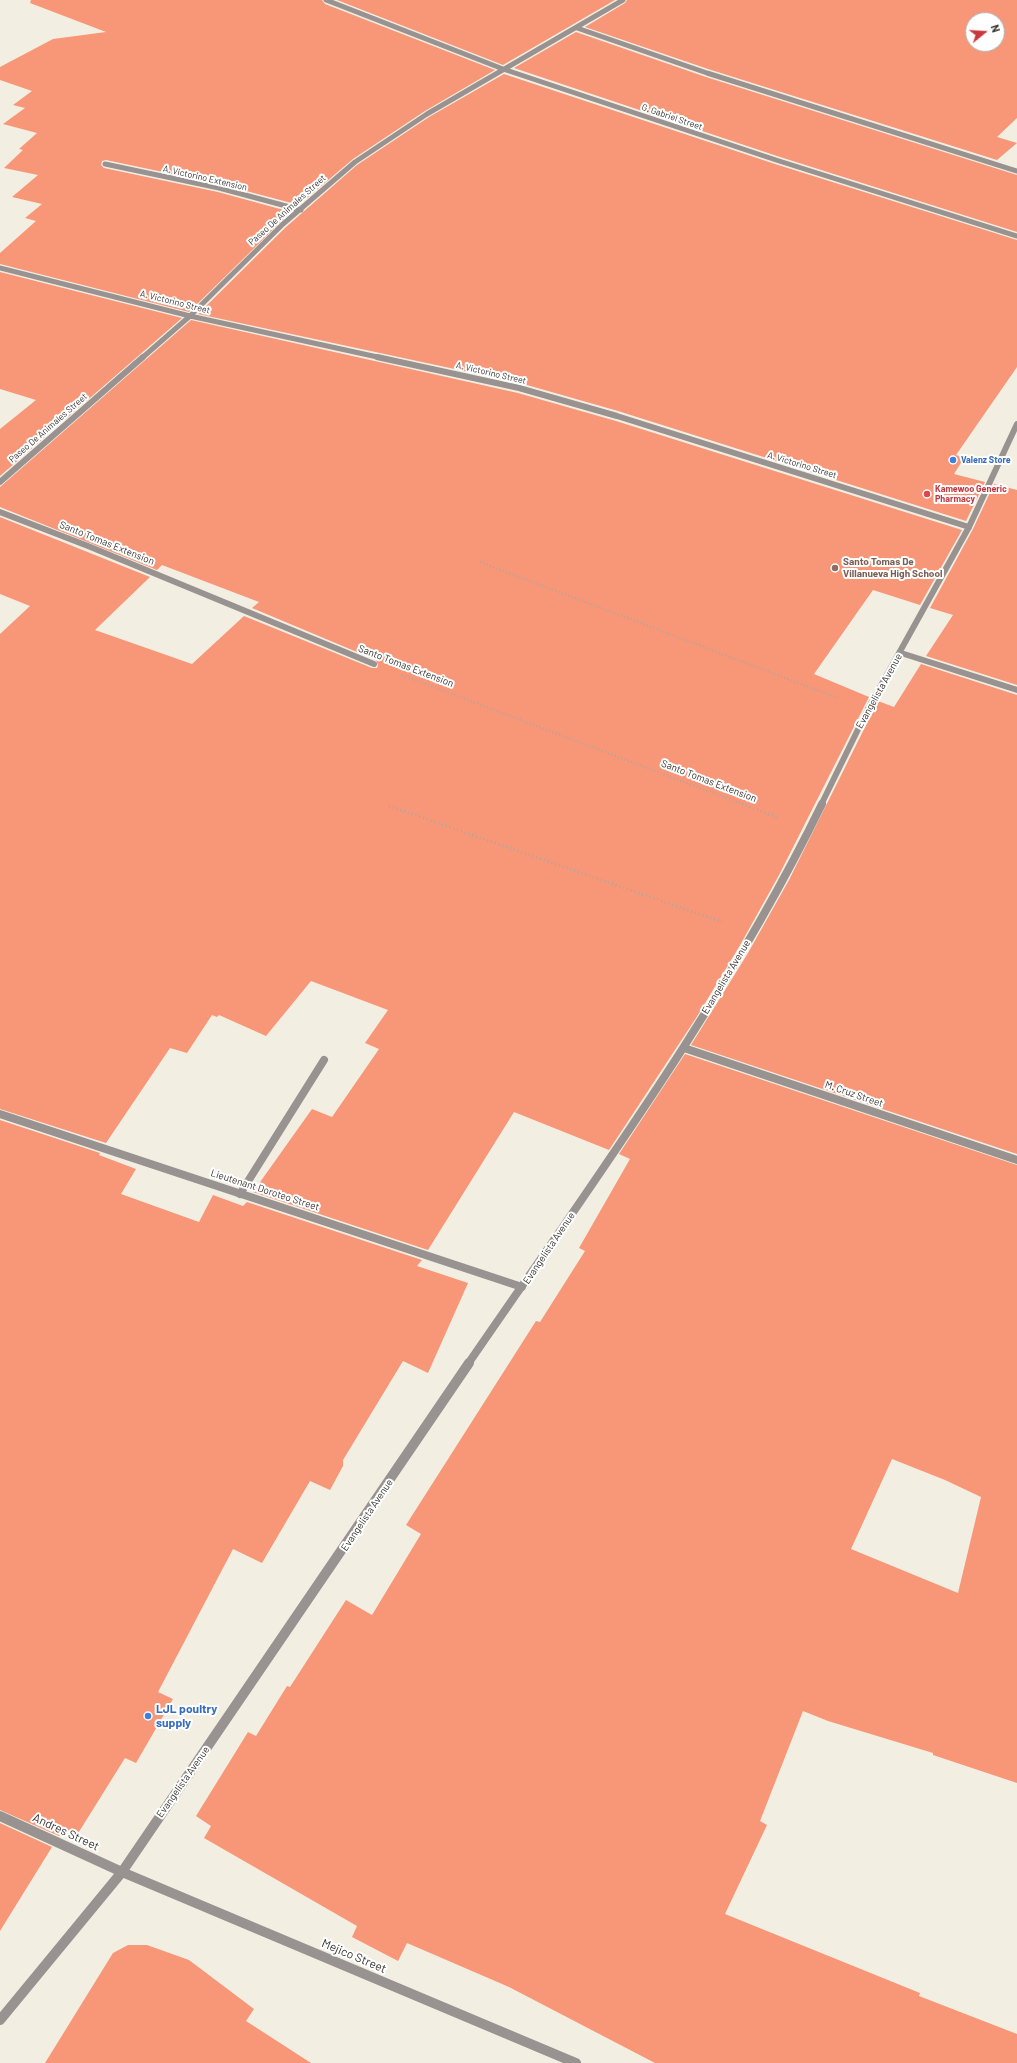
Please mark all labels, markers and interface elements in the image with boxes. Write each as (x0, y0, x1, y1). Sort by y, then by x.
north arrow (965, 12, 1005, 52)
text: N (989, 23, 1003, 34)
street label: G. Gabriel Street (640, 102, 704, 132)
street label: A. Victorino Extension (162, 163, 248, 193)
street label: Paseo De Animales Street (246, 173, 328, 247)
street label: A. Victorino Street (139, 288, 211, 316)
street label: A. Victorino Street (455, 360, 527, 386)
street label: Paseo De Animales Street (7, 391, 89, 465)
street label: A. Victorino Street (766, 449, 838, 481)
marker: Valenz Store (948, 455, 958, 465)
place label: Valenz Store (961, 455, 1011, 465)
place label: Kamewoo Generic Pharmacy (935, 484, 1007, 505)
marker: Kamewoo Generic Pharmacy (922, 489, 932, 499)
street label: Santo Tomas Extension (58, 518, 156, 568)
place label: Santo Tomas De Villanueva High School (843, 556, 942, 580)
marker: Santo Tomas De Villanueva High School (830, 563, 840, 573)
street label: Santo Tomas Extension (357, 642, 455, 690)
street label: Evangelista Avenue (853, 651, 905, 731)
street label: Santo Tomas Extension (660, 757, 758, 805)
street label: Evangelista Avenue (699, 938, 753, 1016)
street label: M. Cruz Street (823, 1078, 885, 1110)
street label: Lieutenant Doroteo Street (209, 1167, 321, 1213)
street label: Evangelista Avenue (521, 1210, 577, 1286)
street label: Evangelista Avenue (339, 1477, 395, 1553)
place label: LJL poultry supply (156, 1702, 217, 1730)
marker: LJL poultry supply (143, 1711, 153, 1721)
street label: Evangelista Avenue (154, 1744, 212, 1820)
street label: Andres Street (30, 1810, 102, 1854)
street label: Mejico Street (319, 1936, 389, 1976)

